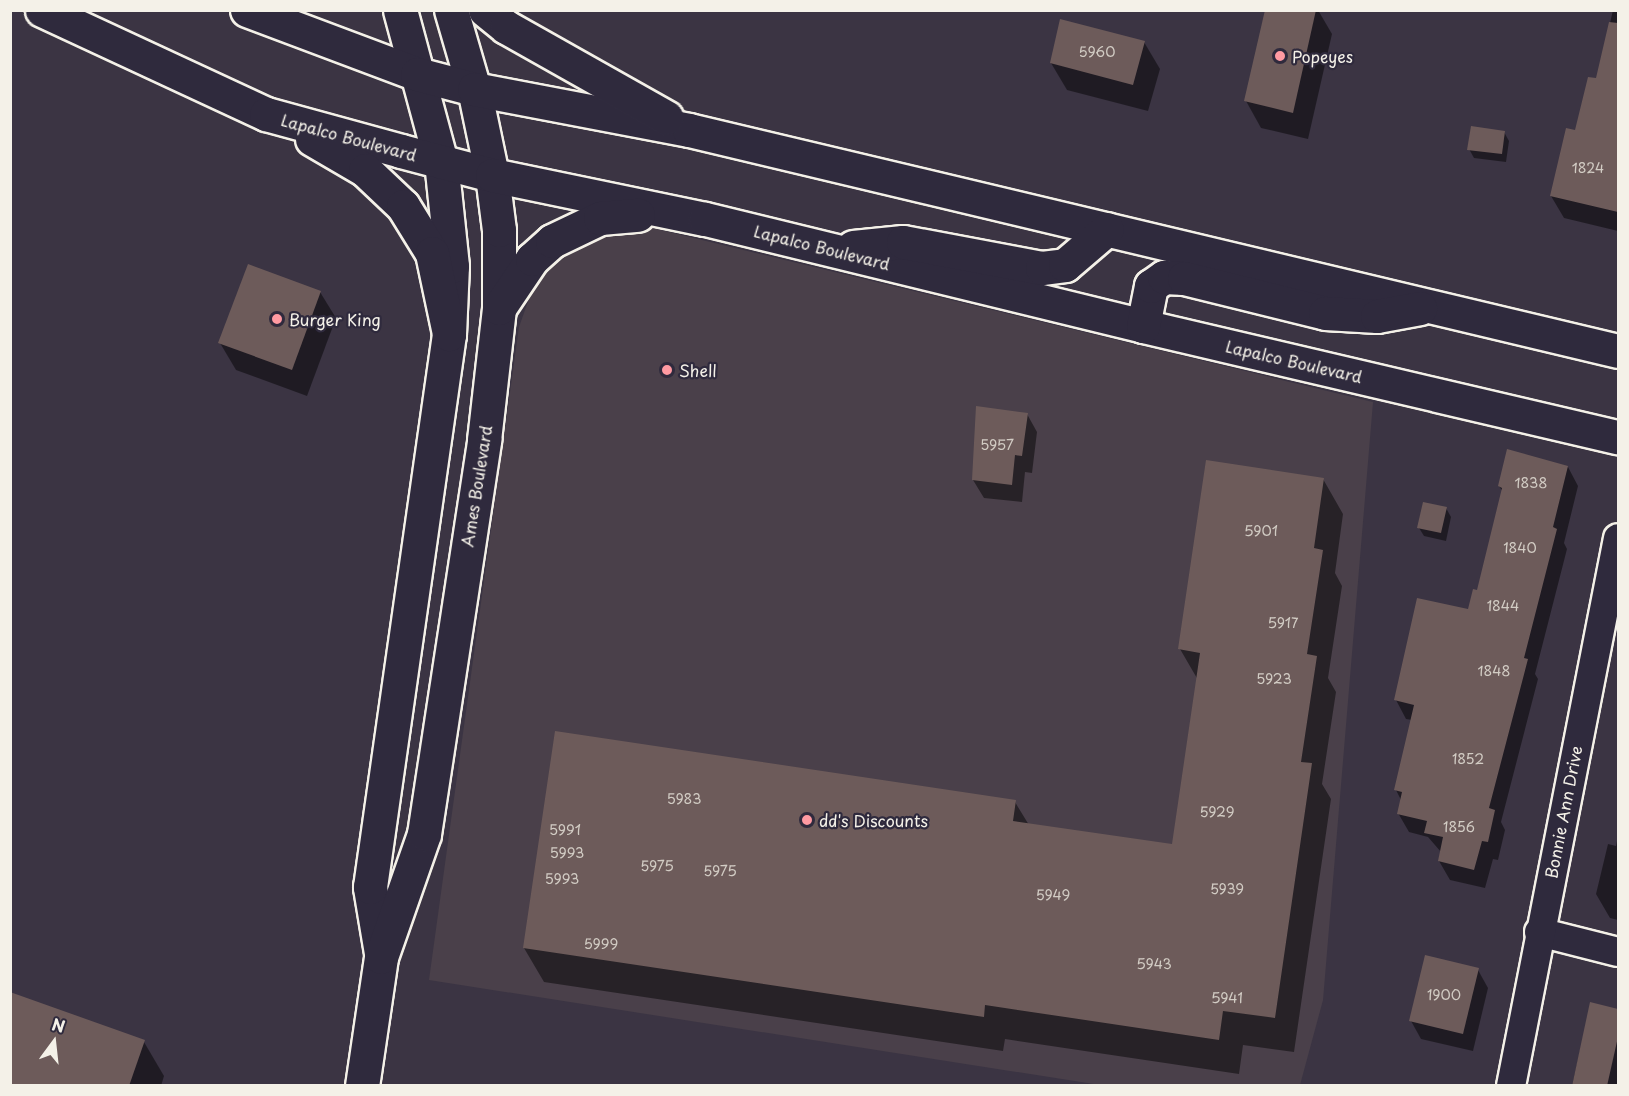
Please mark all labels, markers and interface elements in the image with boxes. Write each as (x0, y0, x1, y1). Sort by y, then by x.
house number: 5960 (1079, 44, 1115, 60)
place label: Popeyes (1292, 46, 1353, 66)
marker: Popeyes (1273, 49, 1287, 63)
street label: Lapalco Boulevard (279, 110, 419, 164)
house number: 1824 (1572, 160, 1604, 176)
street label: Lapalco Boulevard (752, 221, 892, 273)
place label: Burger King (289, 309, 380, 329)
marker: Burger King (270, 312, 284, 326)
street label: Lapalco Boulevard (1224, 336, 1364, 386)
place label: Shell (679, 360, 717, 380)
marker: Shell (660, 363, 674, 377)
street label: Ames Boulevard (457, 423, 495, 549)
house number: 5957 (980, 437, 1014, 453)
house number: 1838 (1515, 475, 1547, 491)
house number: 5901 (1244, 523, 1278, 539)
house number: 1840 (1503, 540, 1537, 556)
house number: 1844 (1487, 598, 1519, 614)
house number: 5917 (1267, 615, 1299, 631)
house number: 1848 (1477, 663, 1511, 679)
house number: 5923 (1256, 671, 1292, 687)
street label: Bonnie Ann Drive (1541, 744, 1585, 880)
house number: 1852 (1452, 751, 1484, 767)
house number: 5983 (667, 791, 701, 807)
house number: 5929 (1200, 804, 1234, 820)
place label: dd's Discounts (819, 810, 929, 830)
marker: dd's Discounts (800, 813, 814, 827)
house number: 1856 (1443, 819, 1475, 835)
house number: 5991 (549, 822, 581, 838)
house number: 5993 (550, 845, 584, 861)
house number: 5975 (640, 858, 674, 874)
house number: 5975 (703, 863, 737, 879)
house number: 5993 (545, 871, 579, 887)
house number: 5939 (1210, 881, 1244, 897)
house number: 5949 (1036, 887, 1070, 903)
house number: 5999 (584, 936, 618, 952)
house number: 5943 (1136, 956, 1172, 972)
house number: 1900 (1427, 987, 1461, 1003)
house number: 5941 (1211, 990, 1243, 1006)
text: N (49, 1011, 68, 1038)
north arrow (24, 1012, 84, 1072)

